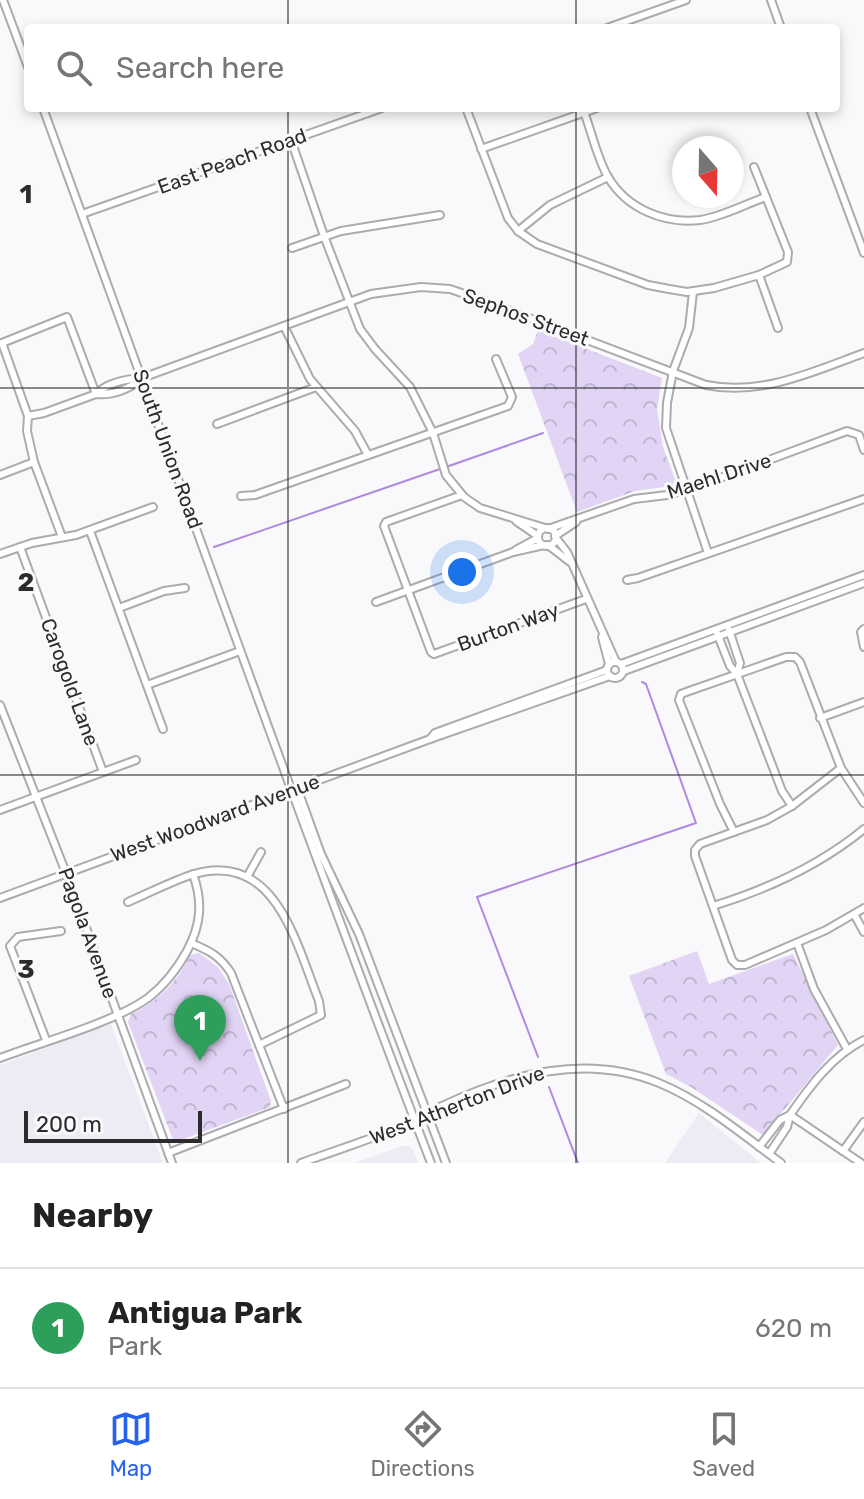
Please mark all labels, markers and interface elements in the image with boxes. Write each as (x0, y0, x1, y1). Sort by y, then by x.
search box (24, 24, 840, 112)
icon: search (52, 46, 96, 90)
text: Search here (116, 50, 284, 86)
street label: East Peach Road (154, 123, 310, 199)
north arrow (672, 136, 744, 208)
text: 1 (20, 179, 32, 210)
street label: Sephos Street (460, 283, 592, 351)
street label: South Union Road (128, 366, 208, 532)
street label: Maehl Drive (664, 448, 774, 504)
your location (442, 552, 482, 592)
text: 2 (18, 567, 34, 598)
street label: Burton Way (454, 598, 562, 656)
street label: Carogold Lane (36, 615, 104, 749)
street label: West Woodward Avenue (107, 769, 323, 867)
street label: Pagola Avenue (53, 864, 123, 1002)
text: 3 (17, 954, 35, 985)
pin: 1 (174, 995, 226, 1061)
street label: West Atherton Drive (366, 1061, 548, 1149)
scale bar (24, 1107, 202, 1143)
text: 200 m (36, 1111, 102, 1138)
text: Nearby (32, 1195, 153, 1236)
text: Antigua Park (108, 1295, 302, 1331)
text: 1 (52, 1313, 64, 1344)
text: 620 m (755, 1313, 832, 1344)
text: Park (108, 1331, 162, 1362)
tab: Map (109, 1407, 153, 1482)
tab: Directions (370, 1407, 475, 1482)
tab: Saved (692, 1407, 755, 1482)

